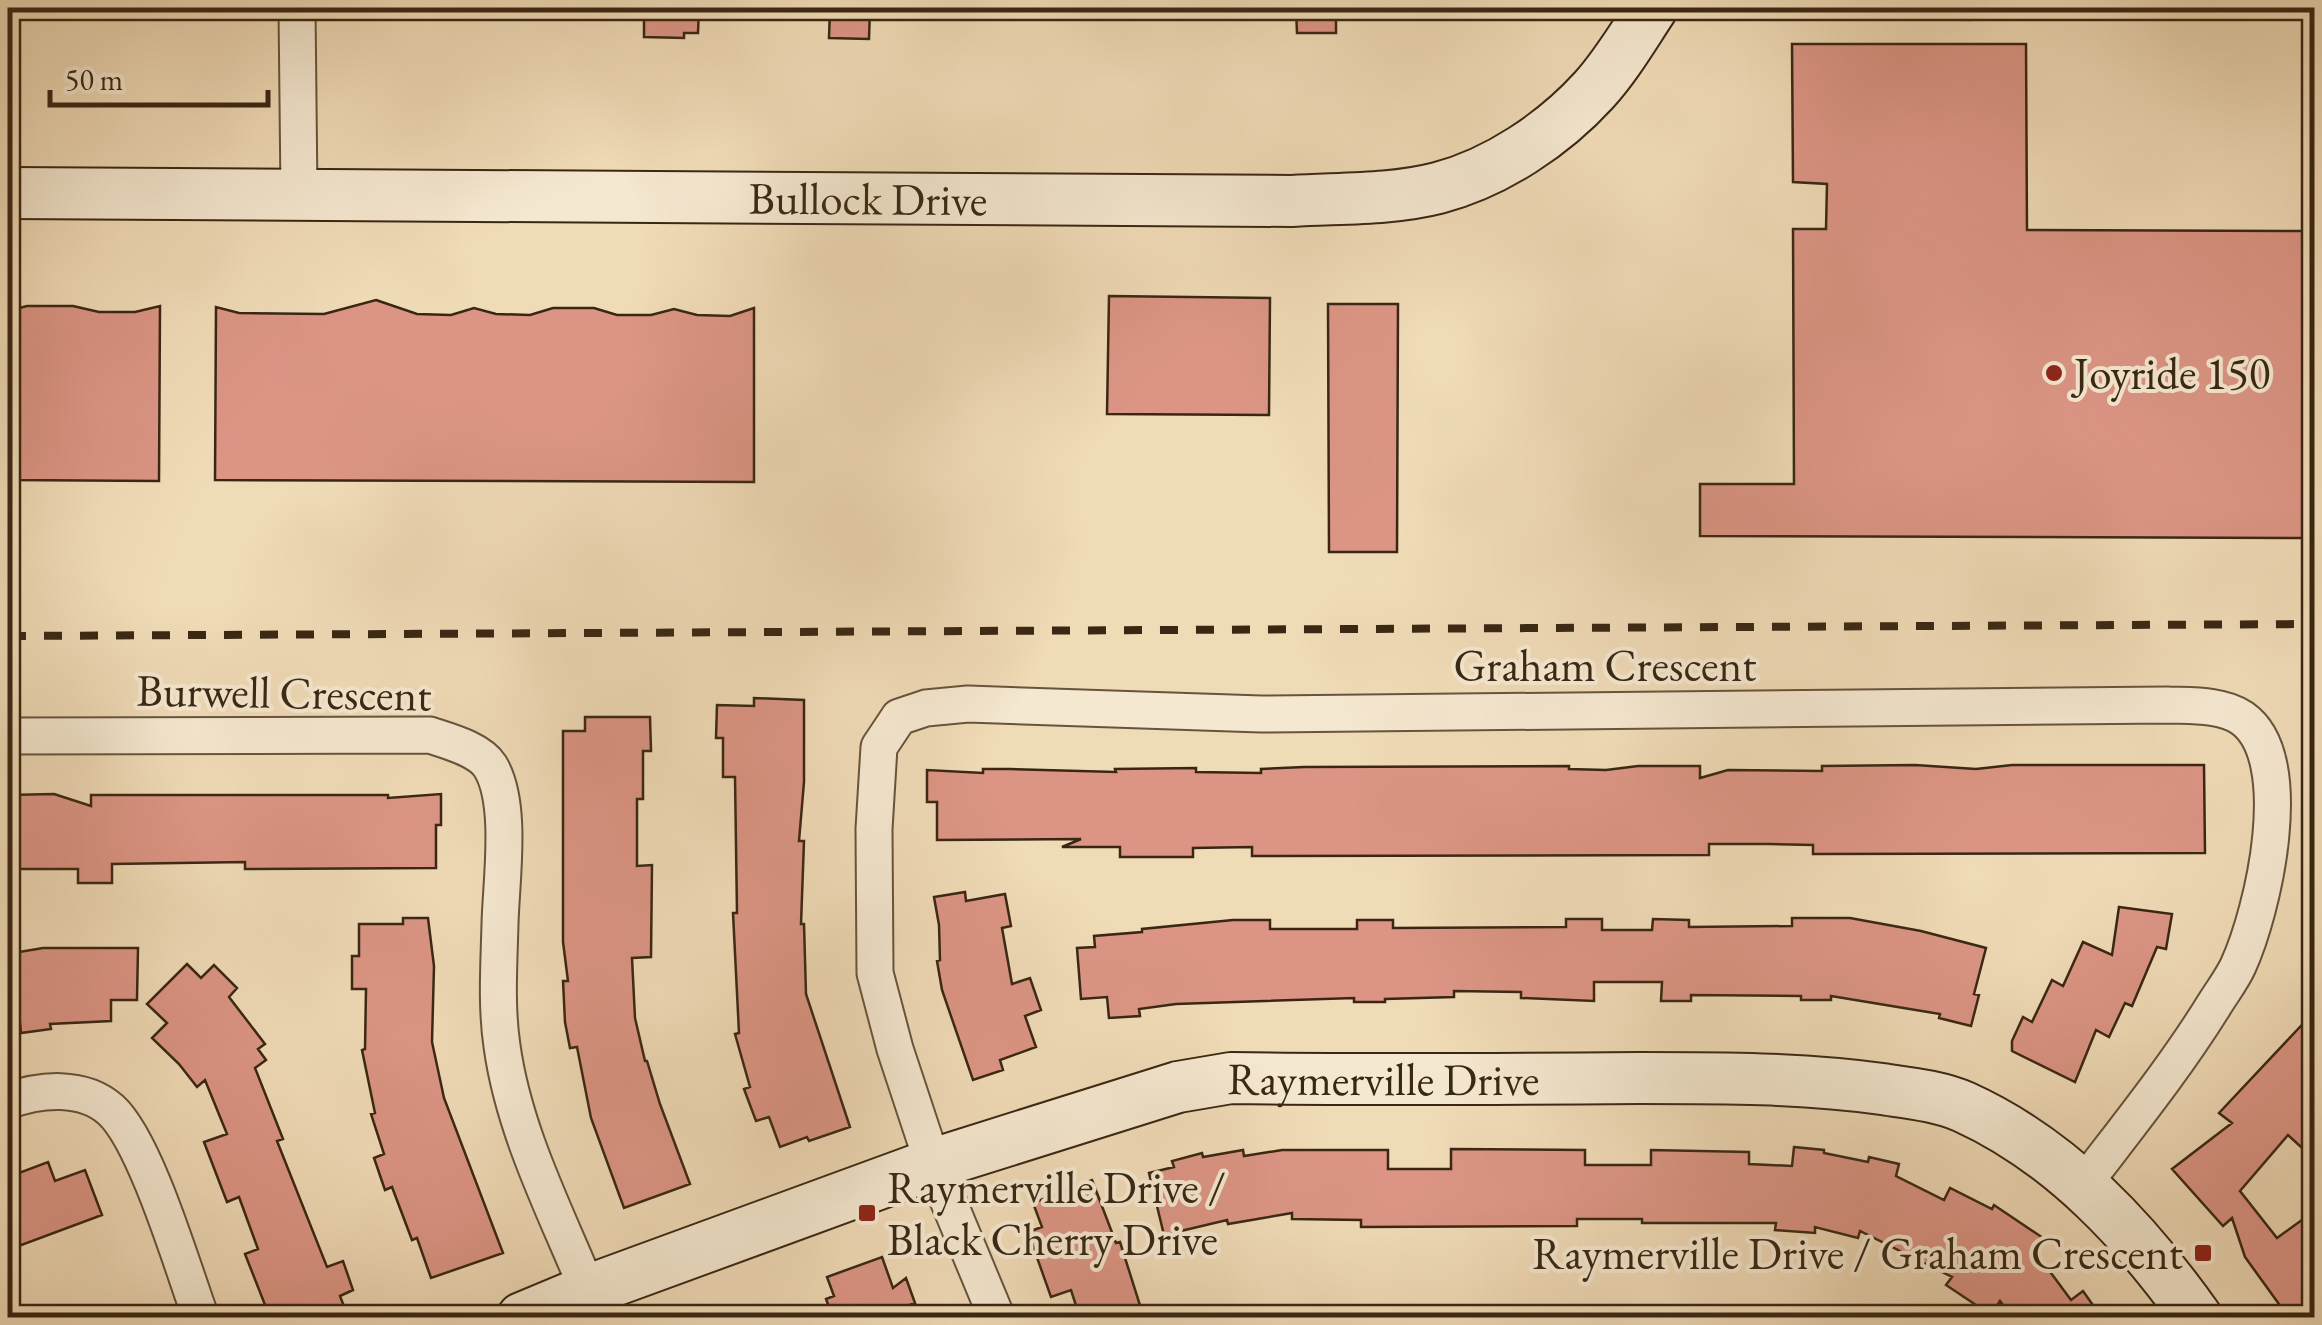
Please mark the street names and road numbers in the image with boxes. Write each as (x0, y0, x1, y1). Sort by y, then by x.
street label: Bullock Drive (748, 169, 987, 228)
street label: Graham Crescent (1454, 636, 1756, 694)
street label: Burwell Crescent (136, 660, 432, 724)
street label: Raymerville Drive (1227, 1049, 1540, 1108)

